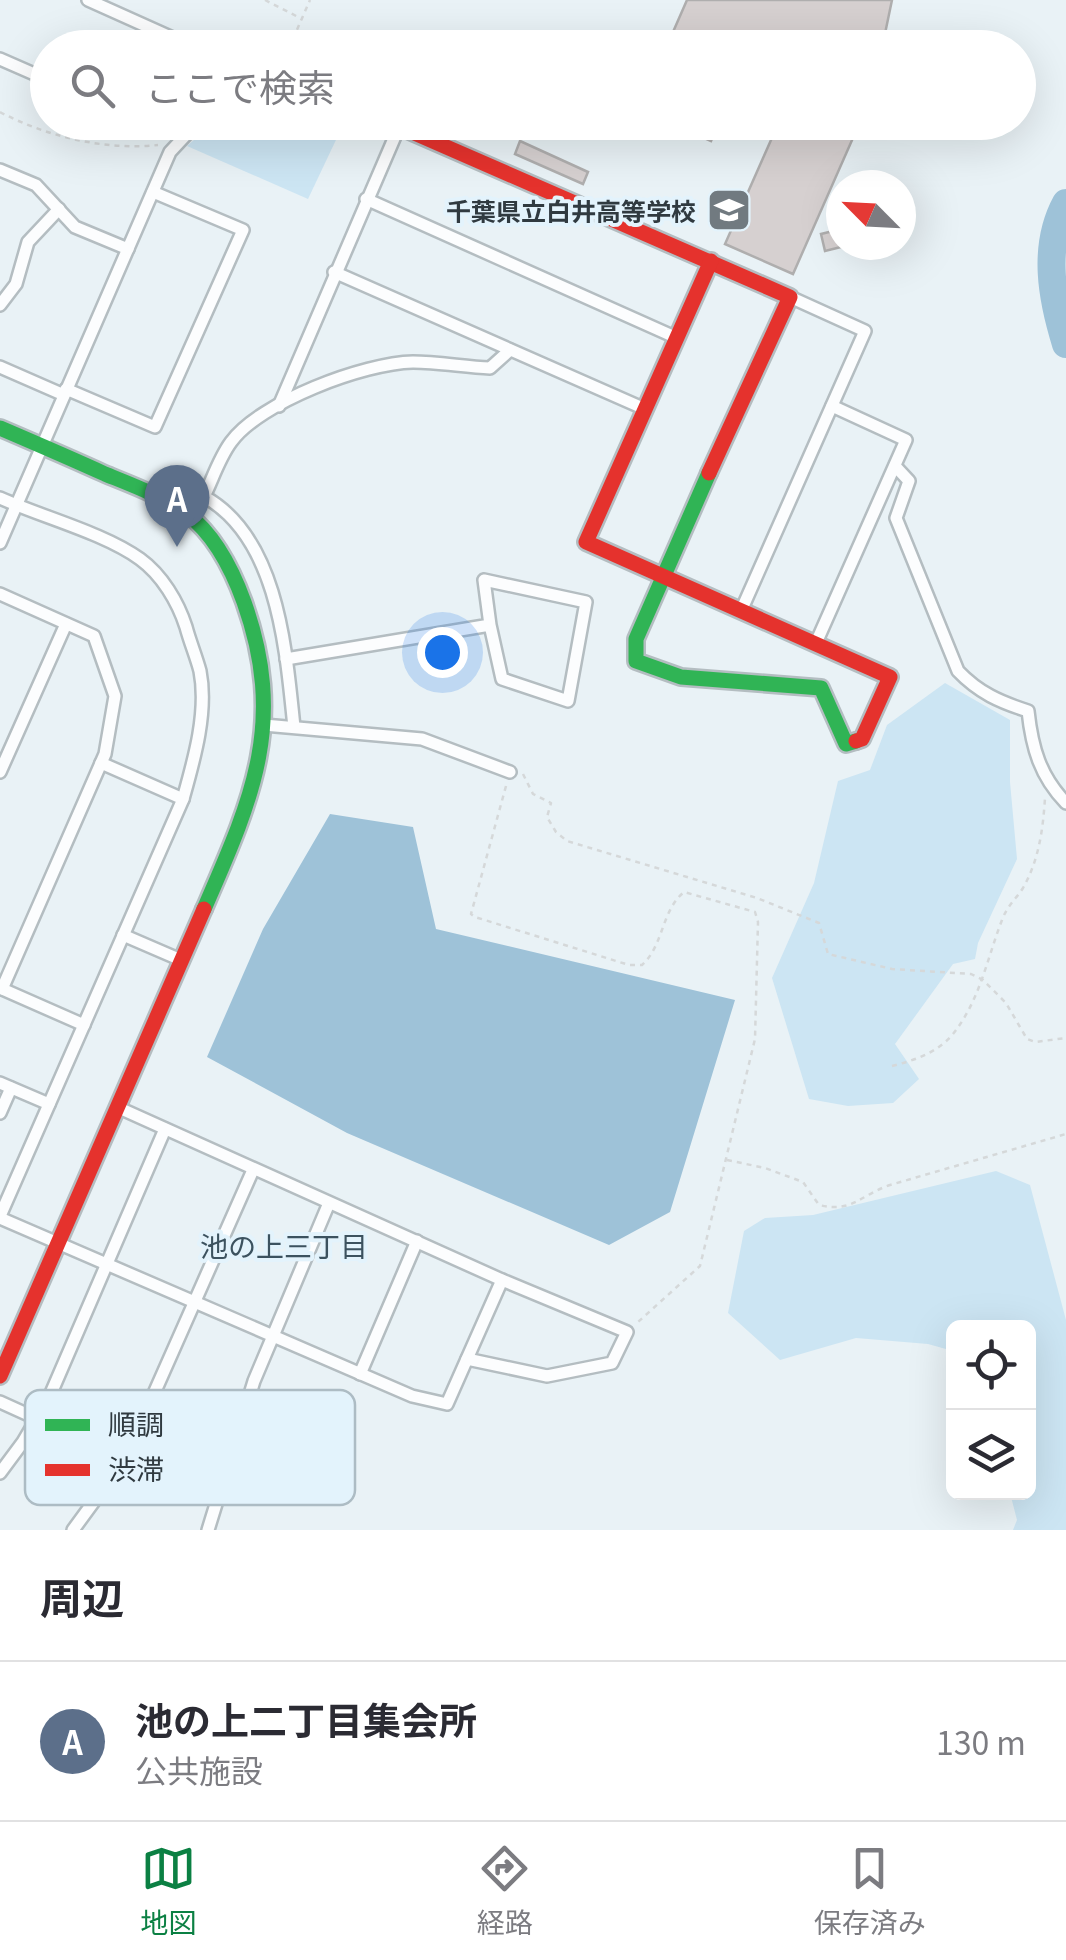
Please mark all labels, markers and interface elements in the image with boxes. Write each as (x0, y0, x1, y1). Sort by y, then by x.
search box (30, 30, 1036, 140)
icon: search (65, 58, 120, 113)
text: ここで検索 (145, 58, 335, 113)
north arrow (826, 170, 916, 260)
school or university icon: 千葉県立白井高等学校 (706, 187, 752, 233)
place label: 千葉県立白井高等学校 (446, 192, 696, 228)
pin: A (144, 464, 210, 547)
your location (417, 627, 468, 678)
district label: 池の上三丁目 (200, 1225, 368, 1265)
map controls (946, 1320, 1036, 1500)
button: locate (946, 1320, 1036, 1410)
legend (25, 1390, 355, 1505)
text: 順調 (108, 1403, 164, 1443)
button: layers (946, 1410, 1036, 1500)
text: 渋滞 (108, 1448, 164, 1488)
text: 周辺 (40, 1565, 124, 1626)
text: 池の上二丁目集会所 (135, 1691, 477, 1746)
text: A (62, 1718, 83, 1764)
text: 130 m (936, 1718, 1026, 1764)
text: 公共施設 (135, 1746, 263, 1792)
tab: 地図 (140, 1841, 196, 1941)
tab: 経路 (477, 1841, 533, 1941)
tab: 保存済み (814, 1841, 926, 1941)

